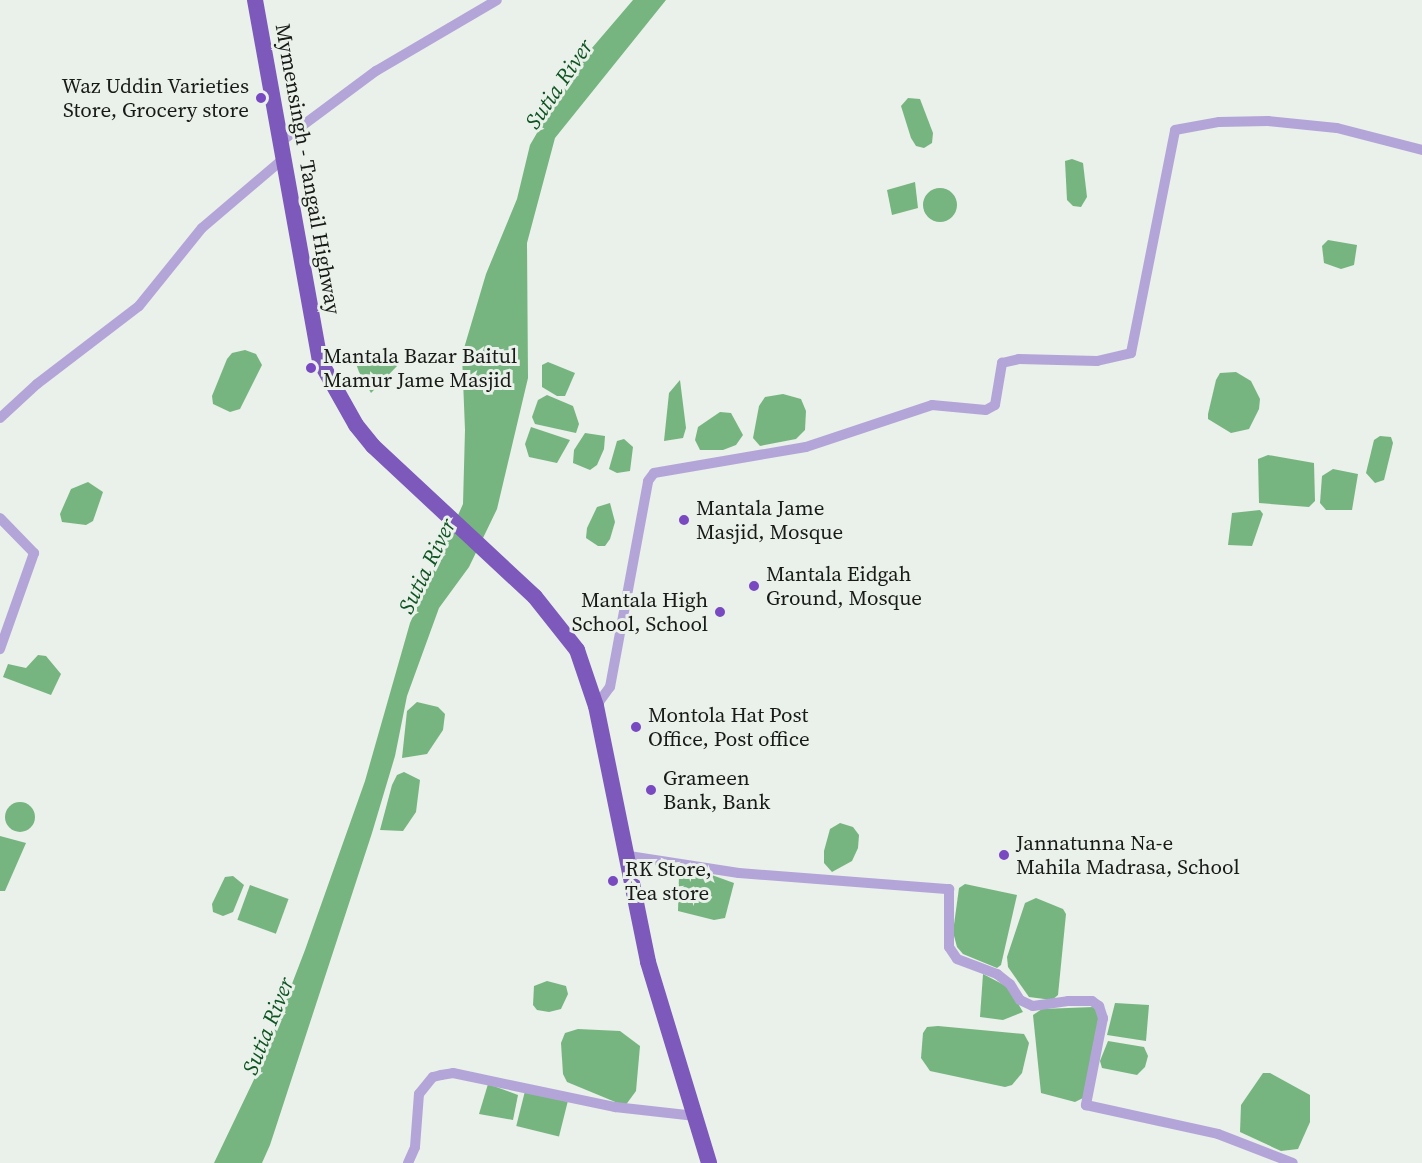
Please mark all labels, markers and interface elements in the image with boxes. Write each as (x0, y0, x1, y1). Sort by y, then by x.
street label: Mymensingh - Tangail Highway (270, 21, 346, 317)
water label: Sutia River (519, 34, 599, 134)
place label: Waz Uddin Varieties Store, Grocery store (61, 73, 249, 123)
marker: Waz Uddin Varieties Store, Grocery store (254, 91, 268, 105)
place label: Mantala Bazar Baitul Mamur Jame Masjid (323, 343, 517, 393)
marker: Mantala Bazar Baitul Mamur Jame Masjid (304, 361, 318, 375)
place label: Mantala Jame Masjid, Mosque (696, 495, 843, 545)
marker: Mantala Jame Masjid, Mosque (677, 513, 691, 527)
water label: Sutia River (393, 514, 461, 618)
place label: Mantala Eidgah Ground, Mosque (766, 561, 922, 611)
marker: Mantala Eidgah Ground, Mosque (747, 579, 761, 593)
place label: Mantala High School, School (572, 587, 708, 637)
marker: Mantala High School, School (713, 605, 727, 619)
place label: Montola Hat Post Office, Post office (648, 702, 810, 752)
marker: Montola Hat Post Office, Post office (629, 720, 643, 734)
place label: Grameen Bank, Bank (663, 765, 770, 815)
marker: Grameen Bank, Bank (644, 783, 658, 797)
place label: Jannatunna Na-e Mahila Madrasa, School (1016, 830, 1240, 880)
marker: Jannatunna Na-e Mahila Madrasa, School (997, 848, 1011, 862)
place label: RK Store, Tea store (625, 856, 712, 906)
marker: RK Store, Tea store (606, 874, 620, 888)
water label: Sutia River (237, 974, 299, 1078)

